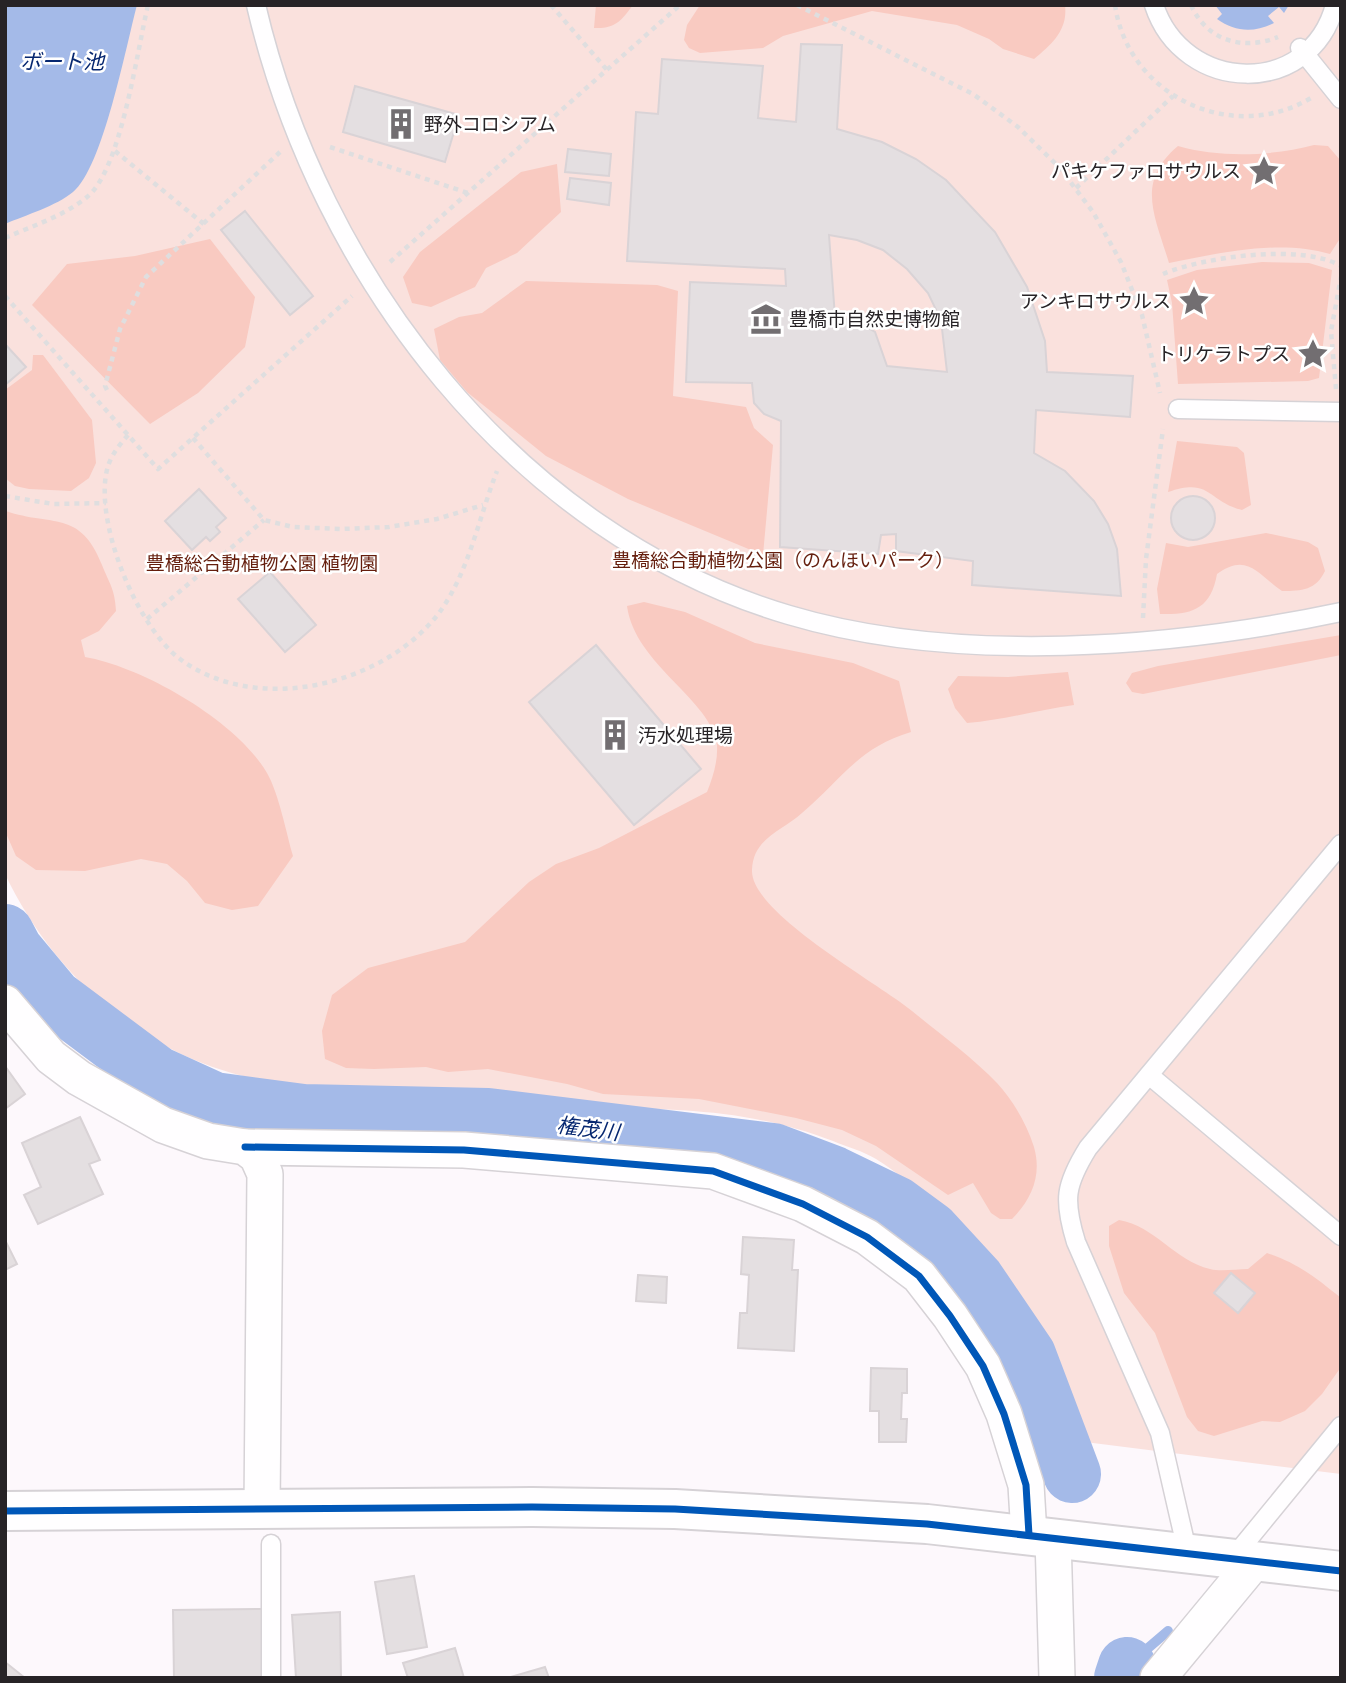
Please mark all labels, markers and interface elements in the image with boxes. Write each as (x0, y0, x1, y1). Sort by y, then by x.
water label: ボート池 (20, 50, 106, 74)
building icon: 野外コロシアム (384, 107, 418, 141)
place label: 野外コロシアム (424, 113, 556, 136)
place icon: パキケファロサウルス (1247, 154, 1281, 188)
place label: パキケファロサウルス (1051, 160, 1241, 183)
place icon: アンキロサウルス (1177, 284, 1211, 318)
place label: アンキロサウルス (1020, 290, 1171, 313)
museum icon: 豊橋市自然史博物館 (749, 302, 783, 336)
place label: 豊橋市自然史博物館 (789, 308, 960, 331)
place icon: トリケラトプス (1296, 337, 1330, 371)
place label: トリケラトプス (1157, 343, 1290, 366)
park label: 豊橋総合動植物公園（のんほいパーク） (612, 549, 954, 572)
park label: 豊橋総合動植物公園 植物園 (146, 552, 378, 575)
building icon: 汚水処理場 (598, 718, 632, 752)
place label: 汚水処理場 (638, 724, 733, 747)
water label: 権茂川 (555, 1113, 623, 1145)

